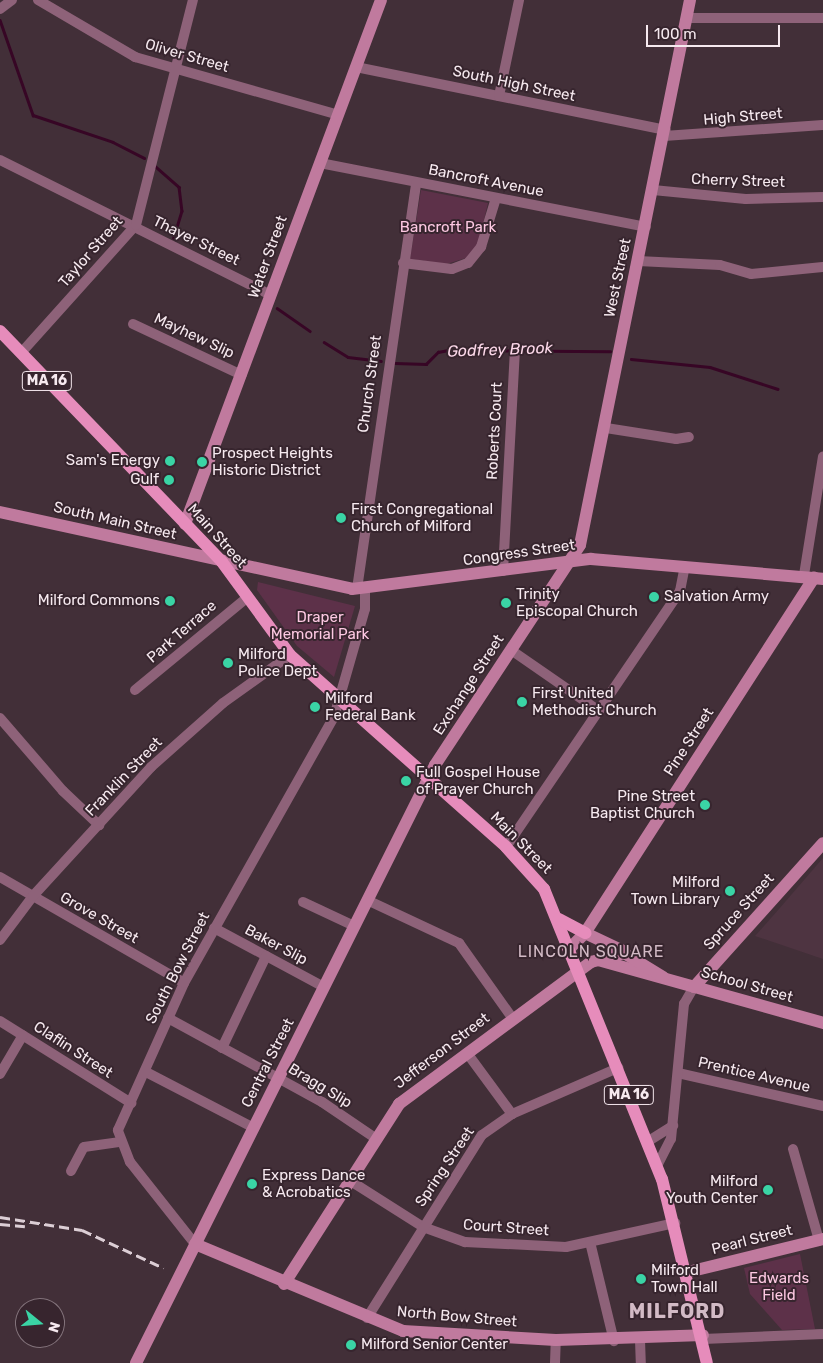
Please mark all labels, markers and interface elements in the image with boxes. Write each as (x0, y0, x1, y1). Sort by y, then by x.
scale bar (648, 15, 782, 47)
text: 100 m (654, 25, 696, 43)
street label: Oliver Street (143, 35, 231, 77)
street label: South High Street (451, 62, 577, 106)
street label: High Street (703, 105, 783, 129)
street label: Bancroft Avenue (427, 161, 545, 201)
street label: Cherry Street (691, 170, 785, 192)
street label: Thayer Street (149, 212, 243, 270)
street label: Taylor Street (55, 213, 127, 291)
street label: Water Street (245, 213, 291, 301)
park label: Bancroft Park (400, 219, 496, 237)
street label: West Street (601, 237, 635, 319)
street label: Mayhew Slip (151, 309, 237, 363)
street label: Church Street (354, 334, 386, 434)
water label: Godfrey Brook (447, 339, 553, 361)
road number: MA 16 (21, 370, 73, 392)
street label: Roberts Court (483, 382, 507, 480)
place label: Prospect Heights Historic District (212, 444, 333, 479)
place label: Sam's Energy (66, 452, 160, 470)
marker: Sam's Energy (164, 455, 176, 467)
marker: Prospect Heights Historic District (196, 456, 208, 468)
place label: Gulf (130, 471, 159, 489)
marker: Gulf (163, 474, 175, 486)
street label: South Main Street (52, 498, 178, 544)
street label: Main Street (184, 500, 250, 572)
place label: First Congregational Church of Milford (351, 500, 493, 535)
marker: First Congregational Church of Milford (335, 512, 347, 524)
street label: Congress Street (462, 536, 576, 570)
place label: Trinity Episcopal Church (516, 585, 638, 620)
place label: Salvation Army (664, 588, 769, 606)
marker: Salvation Army (648, 591, 660, 603)
place label: Milford Commons (38, 592, 160, 610)
marker: Milford Commons (164, 595, 176, 607)
street label: Park Terrace (143, 597, 221, 667)
marker: Trinity Episcopal Church (500, 597, 512, 609)
park label: Draper Memorial Park (271, 608, 369, 643)
street label: Exchange Street (430, 631, 508, 739)
place label: Milford Police Dept (238, 645, 317, 680)
marker: Milford Police Dept (222, 657, 234, 669)
place label: First United Methodist Church (532, 684, 657, 719)
place label: Milford Federal Bank (325, 689, 416, 724)
marker: First United Methodist Church (516, 696, 528, 708)
marker: Milford Federal Bank (309, 701, 321, 713)
street label: Pine Street (660, 704, 718, 780)
street label: Franklin Street (82, 734, 166, 820)
place label: Full Gospel House of Prayer Church (416, 763, 540, 798)
marker: Full Gospel House of Prayer Church (400, 775, 412, 787)
place label: Pine Street Baptist Church (590, 787, 695, 822)
marker: Pine Street Baptist Church (699, 799, 711, 811)
street label: Main Street (486, 808, 556, 878)
street label: Spruce Street (700, 870, 778, 954)
place label: Milford Town Library (631, 873, 720, 908)
marker: Milford Town Library (724, 885, 736, 897)
street label: Grove Street (57, 888, 141, 948)
street label: South Bow Street (142, 909, 214, 1027)
street label: Baker Slip (241, 921, 311, 969)
district label: LINCOLN SQUARE (516, 942, 666, 962)
street label: School Street (699, 963, 795, 1007)
street label: Jefferson Street (391, 1009, 493, 1093)
street label: Central Street (238, 1015, 298, 1111)
street label: Claflin Street (30, 1018, 116, 1082)
street label: Prentice Avenue (696, 1053, 812, 1097)
street label: Bragg Slip (285, 1060, 355, 1112)
road number: MA 16 (603, 1084, 655, 1106)
street label: Spring Street (412, 1124, 478, 1210)
place label: Express Dance & Acrobatics (262, 1166, 365, 1201)
place label: Milford Youth Center (666, 1172, 758, 1207)
marker: Express Dance & Acrobatics (246, 1178, 258, 1190)
marker: Milford Youth Center (762, 1184, 774, 1196)
street label: Court Street (462, 1216, 550, 1240)
street label: Pearl Street (710, 1221, 794, 1259)
place label: Milford Town Hall (651, 1261, 718, 1296)
park label: Edwards Field (749, 1269, 809, 1304)
marker: Milford Town Hall (635, 1273, 647, 1285)
north arrow (15, 1298, 65, 1348)
district label: MILFORD (628, 1299, 726, 1323)
street label: North Bow Street (396, 1303, 518, 1331)
text: N (44, 1320, 63, 1335)
place label: Milford Senior Center (361, 1336, 508, 1354)
marker: Milford Senior Center (345, 1339, 357, 1351)

